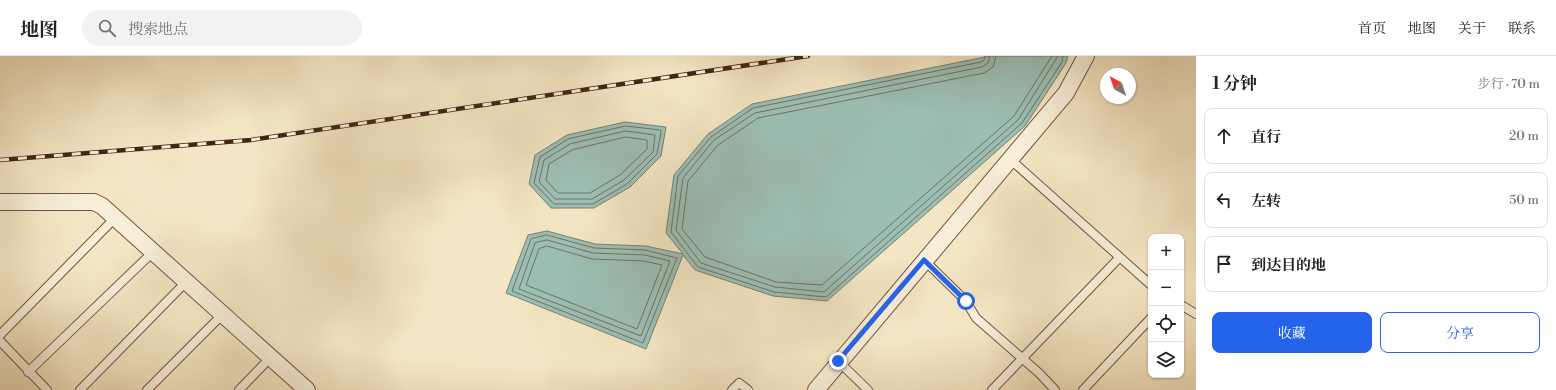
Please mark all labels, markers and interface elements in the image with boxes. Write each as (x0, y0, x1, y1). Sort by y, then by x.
search box (82, 10, 362, 46)
icon: search (96, 17, 118, 39)
text: 地图 (20, 18, 58, 42)
text: 搜索地点 (128, 20, 188, 39)
text: 首页 (1358, 20, 1386, 38)
text: 地图 (1408, 20, 1436, 38)
text: 关于 (1458, 20, 1486, 38)
text: 联系 (1508, 20, 1536, 38)
north arrow (1100, 68, 1136, 104)
text: 1 分钟 (1212, 73, 1257, 95)
text: 步行 · 70 m (1478, 76, 1540, 92)
icon: ahead (1213, 125, 1235, 147)
text: 直行 (1251, 128, 1281, 147)
text: 20 m (1509, 128, 1539, 144)
icon: left (1213, 189, 1235, 211)
text: 左转 (1251, 192, 1281, 211)
text: 50 m (1509, 192, 1539, 208)
map controls (1148, 234, 1184, 378)
button: + (1148, 234, 1184, 270)
icon: arrive (1213, 253, 1235, 275)
text: 到达目的地 (1251, 256, 1326, 275)
button: − (1148, 270, 1184, 306)
route start (957, 292, 975, 310)
button: locate (1148, 306, 1184, 342)
button: 收藏 (1212, 312, 1372, 353)
button: 分享 (1380, 312, 1540, 353)
button: layers (1148, 342, 1184, 378)
route end (829, 352, 847, 370)

